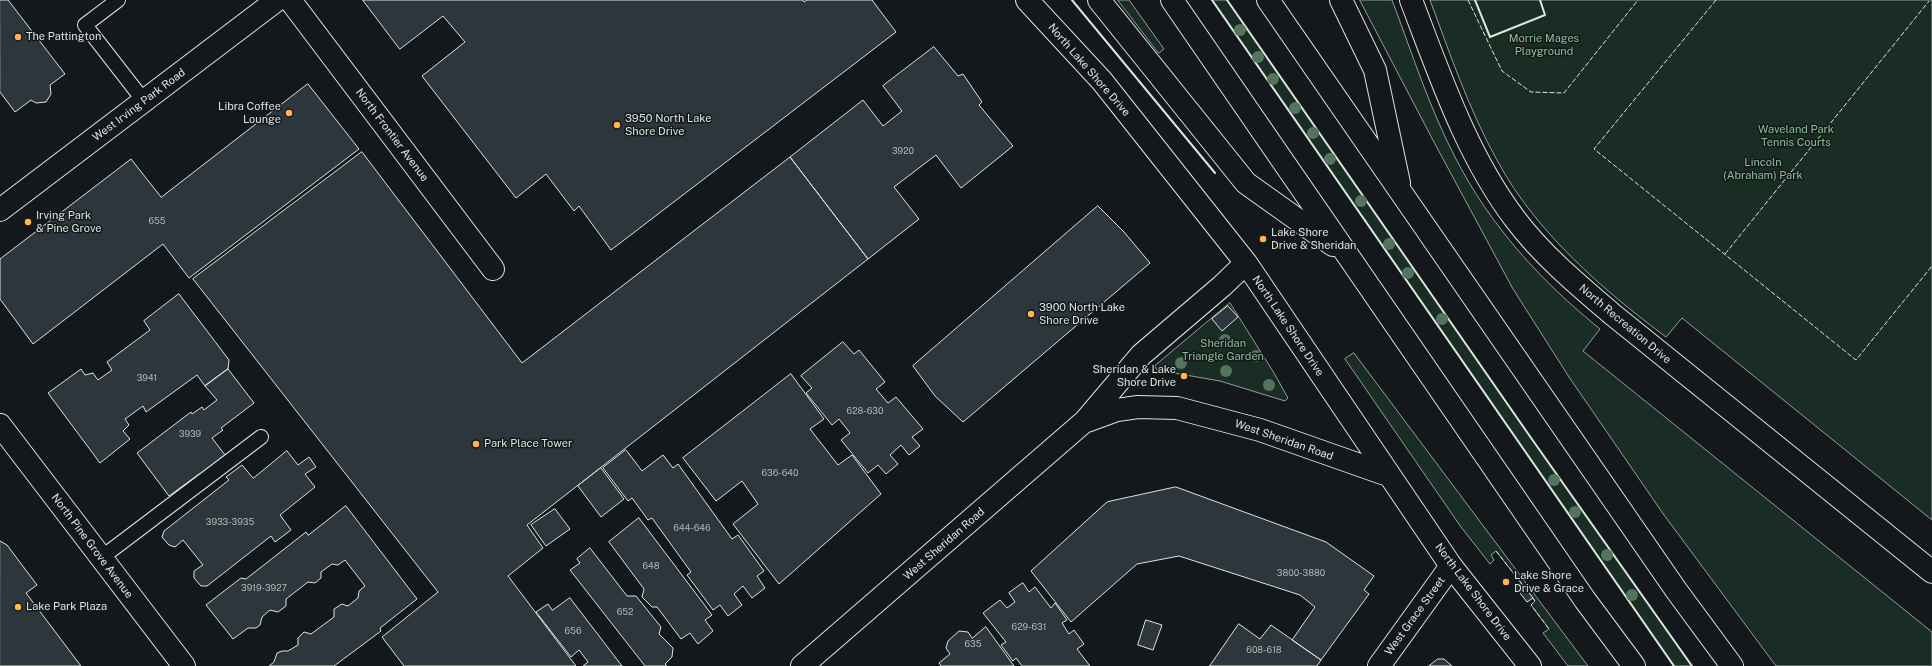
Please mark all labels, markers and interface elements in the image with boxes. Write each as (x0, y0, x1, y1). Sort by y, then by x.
street label: North Lake Shore Drive (1045, 21, 1133, 119)
place label: The Pattington (26, 30, 101, 44)
marker: The Pattington (13, 32, 23, 42)
park label: Morrie Mages Playground (1509, 32, 1579, 58)
street label: West Irving Park Road (90, 66, 188, 144)
street label: North Frontier Avenue (353, 86, 431, 184)
place label: Libra Coffee Lounge (218, 100, 281, 126)
marker: Libra Coffee Lounge (284, 108, 294, 118)
place label: 3950 North Lake Shore Drive (625, 112, 711, 138)
marker: 3950 North Lake Shore Drive (612, 120, 622, 130)
park label: Waveland Park Tennis Courts (1758, 123, 1834, 149)
house number: 3920 (892, 146, 914, 156)
park label: Lincoln (Abraham) Park (1723, 156, 1803, 182)
place label: Irving Park & Pine Grove (36, 209, 102, 235)
house number: 655 (148, 216, 166, 226)
marker: Irving Park & Pine Grove (23, 217, 33, 227)
place label: Lake Shore Drive & Sheridan (1271, 226, 1356, 252)
marker: Lake Shore Drive & Sheridan (1258, 234, 1268, 244)
street label: North Lake Shore Drive (1249, 273, 1327, 379)
street label: North Recreation Drive (1576, 282, 1674, 366)
place label: 3900 North Lake Shore Drive (1039, 301, 1125, 327)
marker: 3900 North Lake Shore Drive (1026, 309, 1036, 319)
park label: Sheridan Triangle Garden (1182, 337, 1264, 363)
place label: Sheridan & Lake Shore Drive (1092, 363, 1176, 389)
marker: Sheridan & Lake Shore Drive (1179, 371, 1189, 381)
house number: 3941 (137, 373, 157, 383)
house number: 628-630 (847, 406, 883, 416)
street label: West Sheridan Road (1233, 417, 1335, 463)
house number: 3939 (179, 429, 201, 439)
place label: Park Place Tower (484, 437, 572, 451)
marker: Park Place Tower (471, 439, 481, 449)
house number: 636-640 (762, 468, 798, 478)
street label: North Pine Grove Avenue (48, 491, 136, 601)
street label: West Sheridan Road (901, 505, 987, 583)
house number: 3933-3935 (206, 517, 254, 527)
house number: 644-646 (673, 523, 711, 533)
street label: North Lake Shore Drive (1432, 541, 1514, 643)
house number: 648 (642, 561, 660, 571)
house number: 3800-3880 (1277, 568, 1325, 578)
place label: Lake Shore Drive & Grace (1514, 569, 1584, 595)
street label: West Grace Street (1382, 574, 1448, 658)
marker: Lake Shore Drive & Grace (1501, 577, 1511, 587)
house number: 3919-3927 (241, 583, 287, 593)
place label: Lake Park Plaza (26, 600, 107, 614)
marker: Lake Park Plaza (13, 602, 23, 612)
house number: 652 (617, 607, 633, 617)
house number: 629-631 (1012, 622, 1046, 632)
house number: 656 (565, 626, 581, 636)
house number: 635 (965, 639, 981, 649)
house number: 608-618 (1246, 645, 1282, 655)

